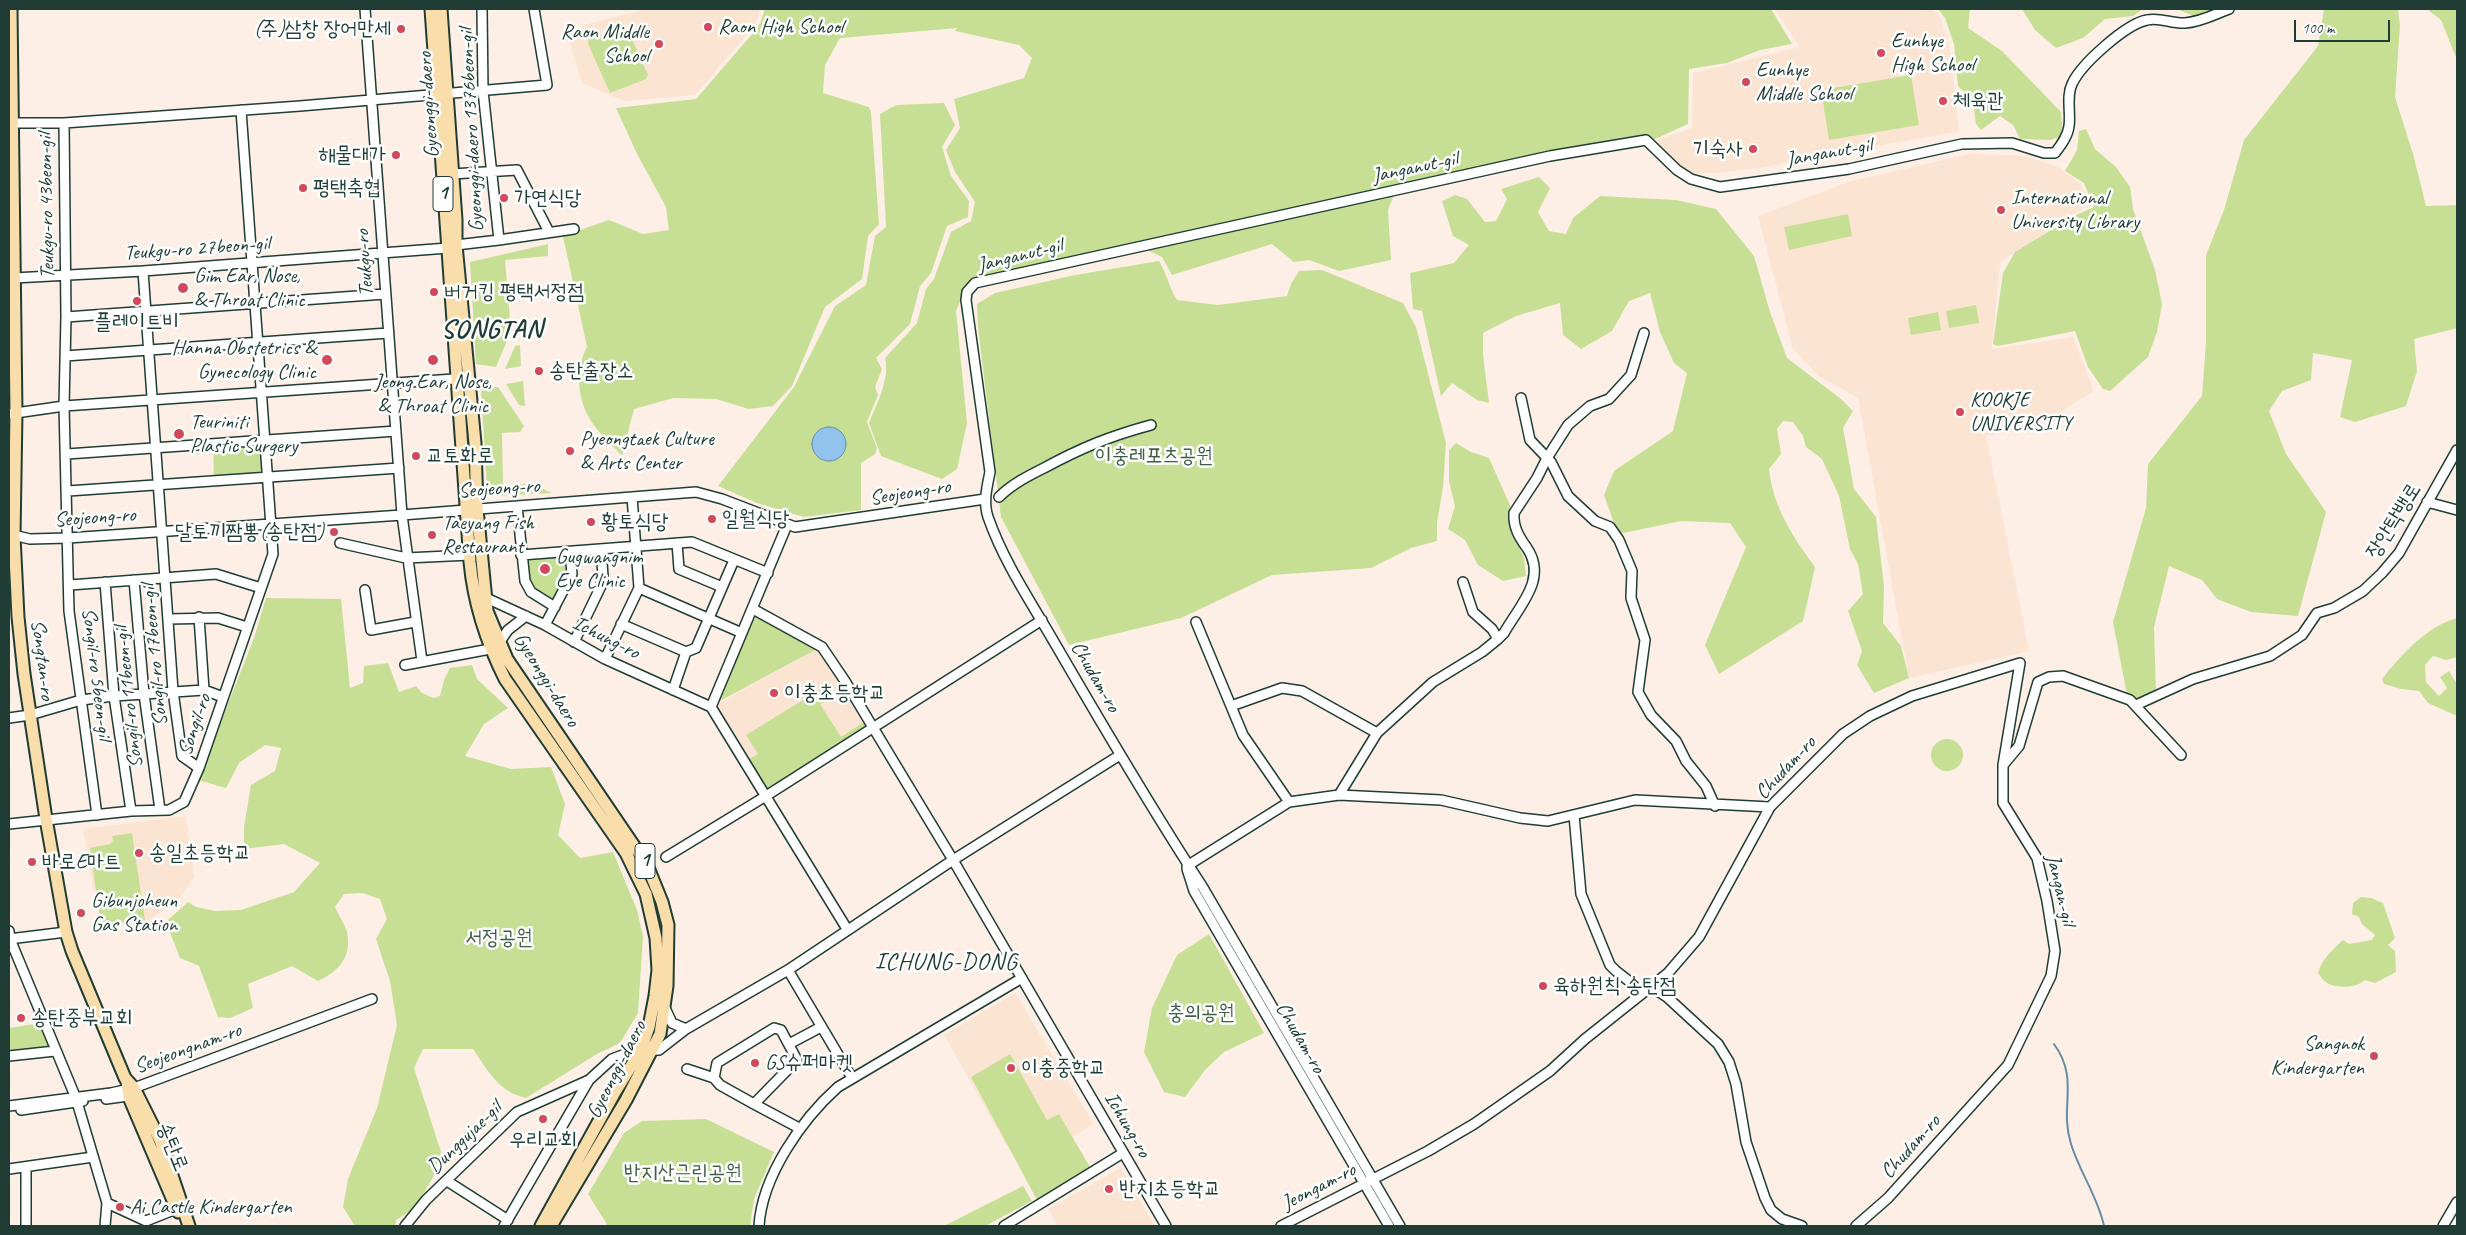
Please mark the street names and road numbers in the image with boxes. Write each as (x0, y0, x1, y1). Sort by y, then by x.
street label: Gyeonggi-daero 1376beon-gil (454, 28, 490, 232)
street label: Gyeonggi-daero (413, 51, 445, 159)
street label: Teukgu-ro 43beon-gil (33, 133, 61, 279)
street label: Janganut-gil (1784, 133, 1874, 173)
street label: Janganut-gil (1370, 147, 1460, 189)
road number: 1 (433, 176, 453, 212)
street label: Teukgu-ro (350, 229, 380, 297)
street label: Teukgu-ro 27beon-gil (123, 231, 271, 267)
street label: Janganut-gil (975, 233, 1065, 279)
street label: Seojeong-ro (458, 474, 540, 504)
street label: Seojeong-ro (868, 474, 952, 512)
street label: 장안탁뱅로 (2361, 478, 2427, 564)
street label: Seojeong-ro (54, 503, 136, 533)
street label: Songil-ro 17beon-gil (136, 583, 174, 727)
street label: Songil-ro 5beon-gil (75, 606, 117, 742)
street label: Ichung-ro (568, 611, 644, 665)
street label: Songtan-ro (25, 618, 59, 702)
street label: Songil-ro 11beon-gil (109, 625, 149, 769)
street label: Gyeonggi-daero (507, 628, 585, 732)
street label: Chudam-ro (1065, 637, 1125, 717)
street label: Songil-ro (173, 691, 217, 759)
street label: Chudam-ro (1750, 731, 1822, 805)
road number: 1 (635, 844, 655, 878)
street label: Jangan-gil (2040, 852, 2080, 928)
street label: Chudam-ro (1270, 998, 1330, 1078)
street label: Gyeonggi-daero (582, 1017, 652, 1123)
street label: Seojeongnam-ro (131, 1018, 245, 1080)
street label: Ichung-ro (1098, 1088, 1156, 1162)
street label: Dunggujae-gil (423, 1096, 507, 1180)
street label: Chudam-ro (1876, 1110, 1946, 1184)
street label: 송탄로 (151, 1119, 193, 1175)
street label: Jeongam-ro (1278, 1158, 1360, 1216)

